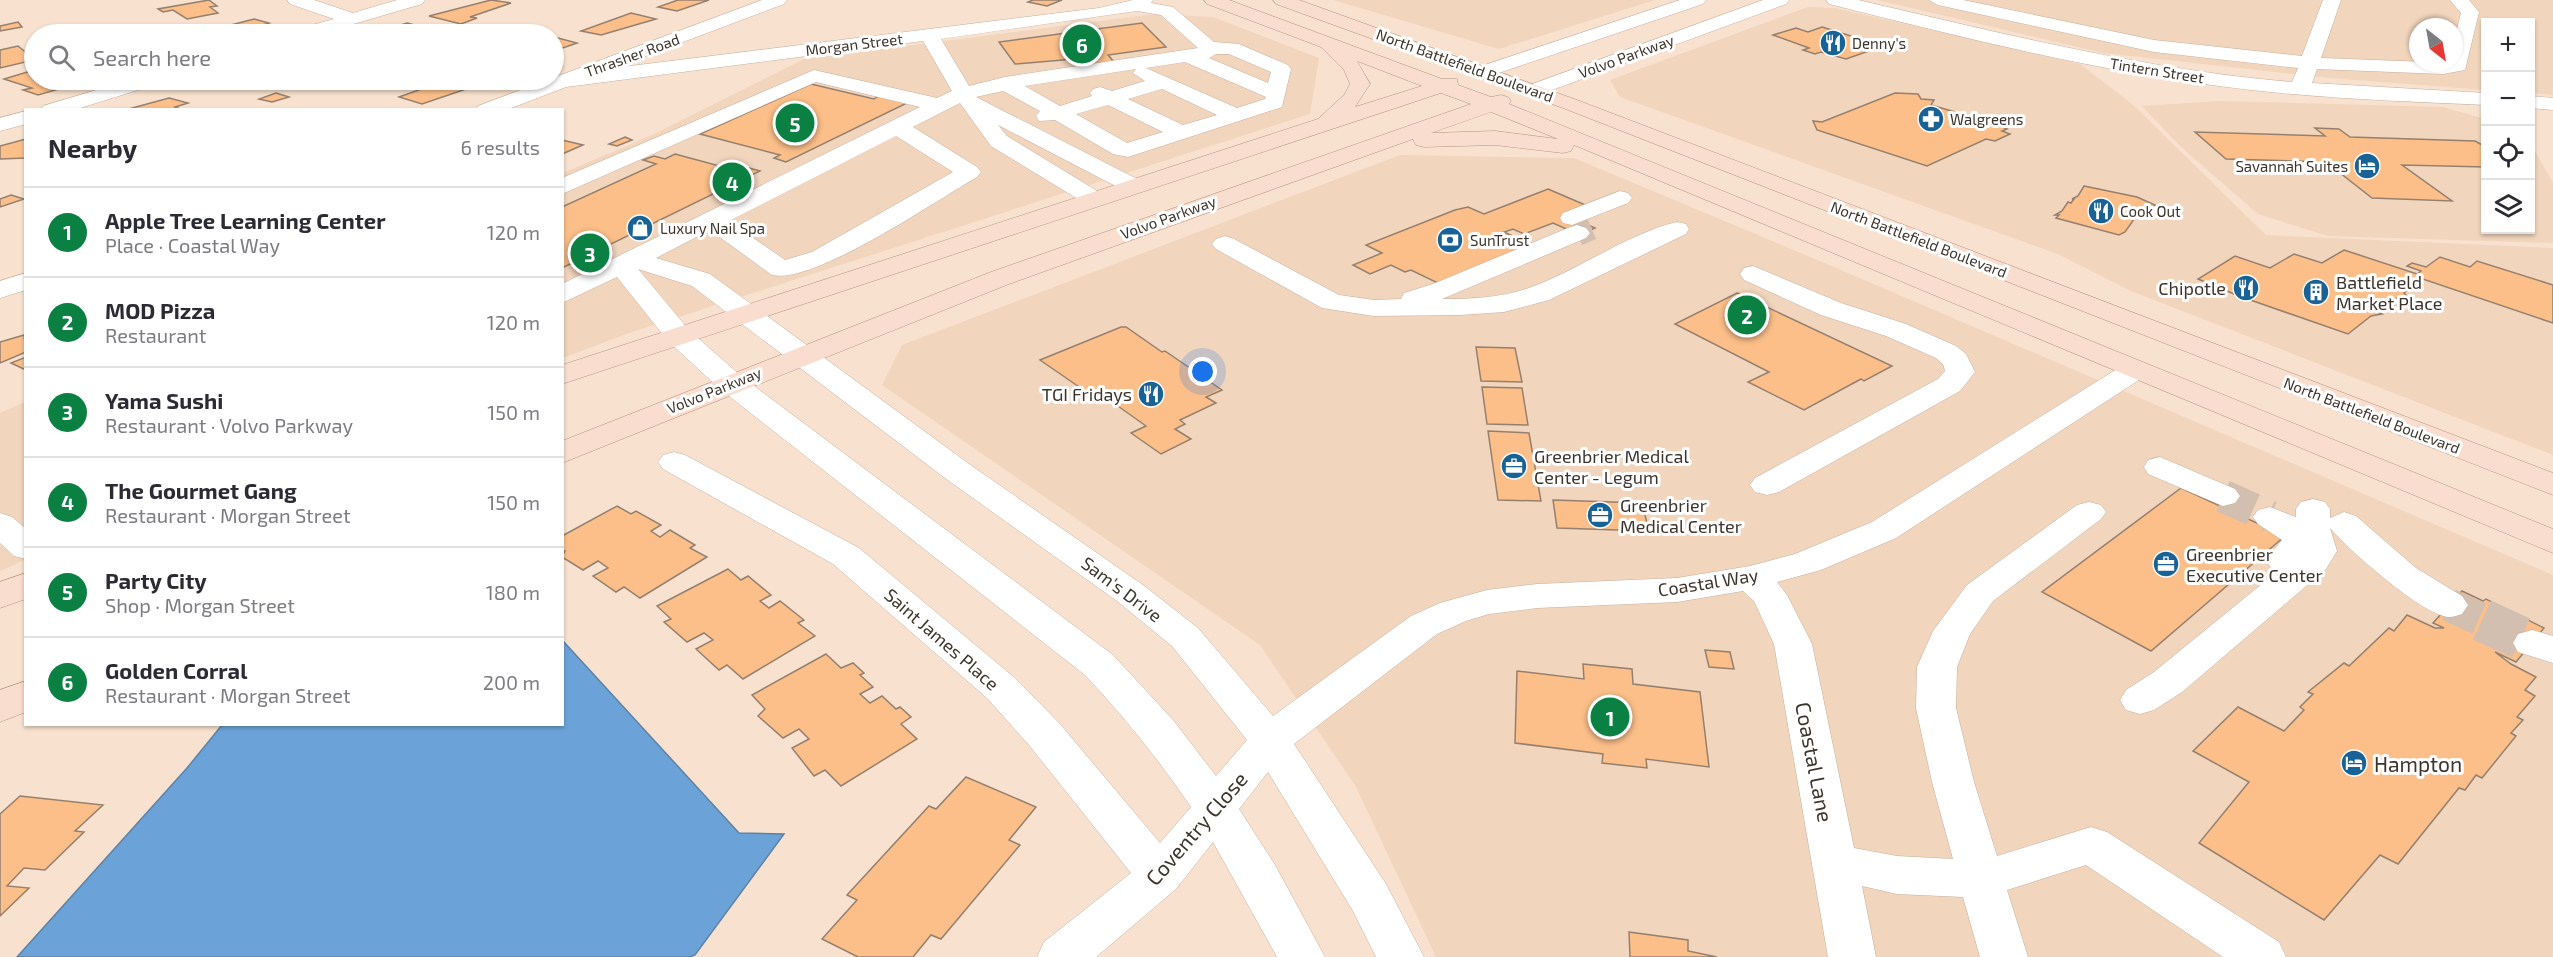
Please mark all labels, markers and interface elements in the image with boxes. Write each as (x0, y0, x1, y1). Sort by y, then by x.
north arrow (2409, 18, 2463, 72)
map controls (2481, 18, 2535, 234)
button: + (2481, 18, 2535, 72)
pin: 6 (1062, 22, 1102, 66)
search box (24, 24, 564, 90)
street label: North Battlefield Boulevard (1374, 25, 1556, 105)
restaurant icon: Denny's (1818, 28, 1848, 58)
street label: Thrasher Road (582, 29, 682, 81)
street label: Morgan Street (804, 29, 904, 59)
street label: Volvo Parkway (1576, 30, 1676, 82)
place label: Denny's (1852, 34, 1906, 52)
icon: search (45, 41, 78, 74)
text: Search here (93, 44, 211, 70)
street label: Tintern Street (2109, 54, 2205, 86)
button: − (2481, 72, 2535, 126)
pin: 5 (776, 100, 814, 146)
pharmacy icon: Walgreens (1916, 104, 1946, 134)
place label: Walgreens (1950, 110, 2023, 128)
button: locate (2481, 126, 2535, 180)
text: Nearby (48, 132, 137, 163)
text: 6 results (460, 135, 540, 159)
hotel icon: Savannah Suites (2352, 151, 2382, 181)
place label: Savannah Suites (2235, 157, 2348, 175)
pin: 4 (712, 160, 752, 204)
button: layers (2481, 180, 2535, 234)
street label: Volvo Parkway (1118, 191, 1218, 243)
restaurant icon: Cook Out (2086, 196, 2116, 226)
street label: North Battlefield Boulevard (1828, 197, 2010, 281)
place label: Cook Out (2120, 202, 2181, 220)
text: Apple Tree Learning Center (105, 207, 386, 233)
shop icon: Luxury Nail Spa (625, 213, 655, 243)
place label: Luxury Nail Spa (660, 219, 765, 237)
text: 1 (63, 220, 72, 244)
text: 120 m (487, 220, 540, 244)
bank icon: SunTrust (1435, 225, 1465, 255)
pin: 3 (570, 230, 610, 276)
place label: SunTrust (1470, 231, 1530, 249)
text: Place · Coastal Way (105, 233, 280, 257)
place label: Battlefield Market Place (2336, 271, 2443, 314)
restaurant icon: Chipotle (2231, 273, 2261, 303)
place label: Chipotle (2158, 277, 2226, 299)
building icon: Battlefield Market Place (2301, 277, 2331, 307)
pin: 2 (1728, 292, 1766, 338)
text: MOD Pizza (105, 297, 215, 323)
text: 2 (62, 310, 73, 334)
text: 120 m (487, 310, 540, 334)
text: Restaurant (105, 323, 206, 347)
your location (1188, 357, 1217, 386)
street label: Volvo Parkway (664, 363, 764, 417)
street label: North Battlefield Boulevard (2281, 373, 2463, 457)
restaurant icon: TGI Fridays (1136, 379, 1166, 409)
place label: TGI Fridays (1042, 383, 1132, 405)
text: Yama Sushi (105, 387, 223, 413)
text: 3 (62, 400, 73, 424)
text: 150 m (487, 400, 540, 424)
text: Restaurant · Volvo Parkway (105, 413, 353, 437)
place label: Greenbrier Medical Center - Legum (1534, 445, 1689, 488)
office icon: Greenbrier Medical Center - Legum (1499, 451, 1529, 481)
text: The Gourmet Gang (105, 477, 297, 503)
text: 4 (61, 490, 74, 514)
text: 150 m (487, 490, 540, 514)
place label: Greenbrier Medical Center (1620, 494, 1742, 537)
office icon: Greenbrier Medical Center (1585, 500, 1615, 530)
text: Restaurant · Morgan Street (105, 503, 351, 527)
place label: Greenbrier Executive Center (2186, 543, 2323, 586)
office icon: Greenbrier Executive Center (2151, 549, 2181, 579)
street label: Sam's Drive (1077, 552, 1167, 626)
street label: Coastal Way (1656, 563, 1760, 601)
text: Party City (105, 567, 207, 593)
text: 5 (62, 580, 73, 604)
text: 180 m (486, 580, 540, 604)
street label: Saint James Place (880, 583, 1004, 695)
text: Shop · Morgan Street (105, 593, 295, 617)
text: Golden Corral (105, 657, 247, 683)
text: 6 (62, 670, 73, 694)
text: 200 m (483, 670, 540, 694)
text: Restaurant · Morgan Street (105, 683, 351, 707)
pin: 1 (1590, 694, 1630, 740)
street label: Coastal Lane (1791, 700, 1839, 824)
hotel icon: Hampton (2339, 748, 2369, 778)
place label: Hampton (2374, 751, 2462, 776)
street label: Coventry Close (1140, 766, 1252, 890)

